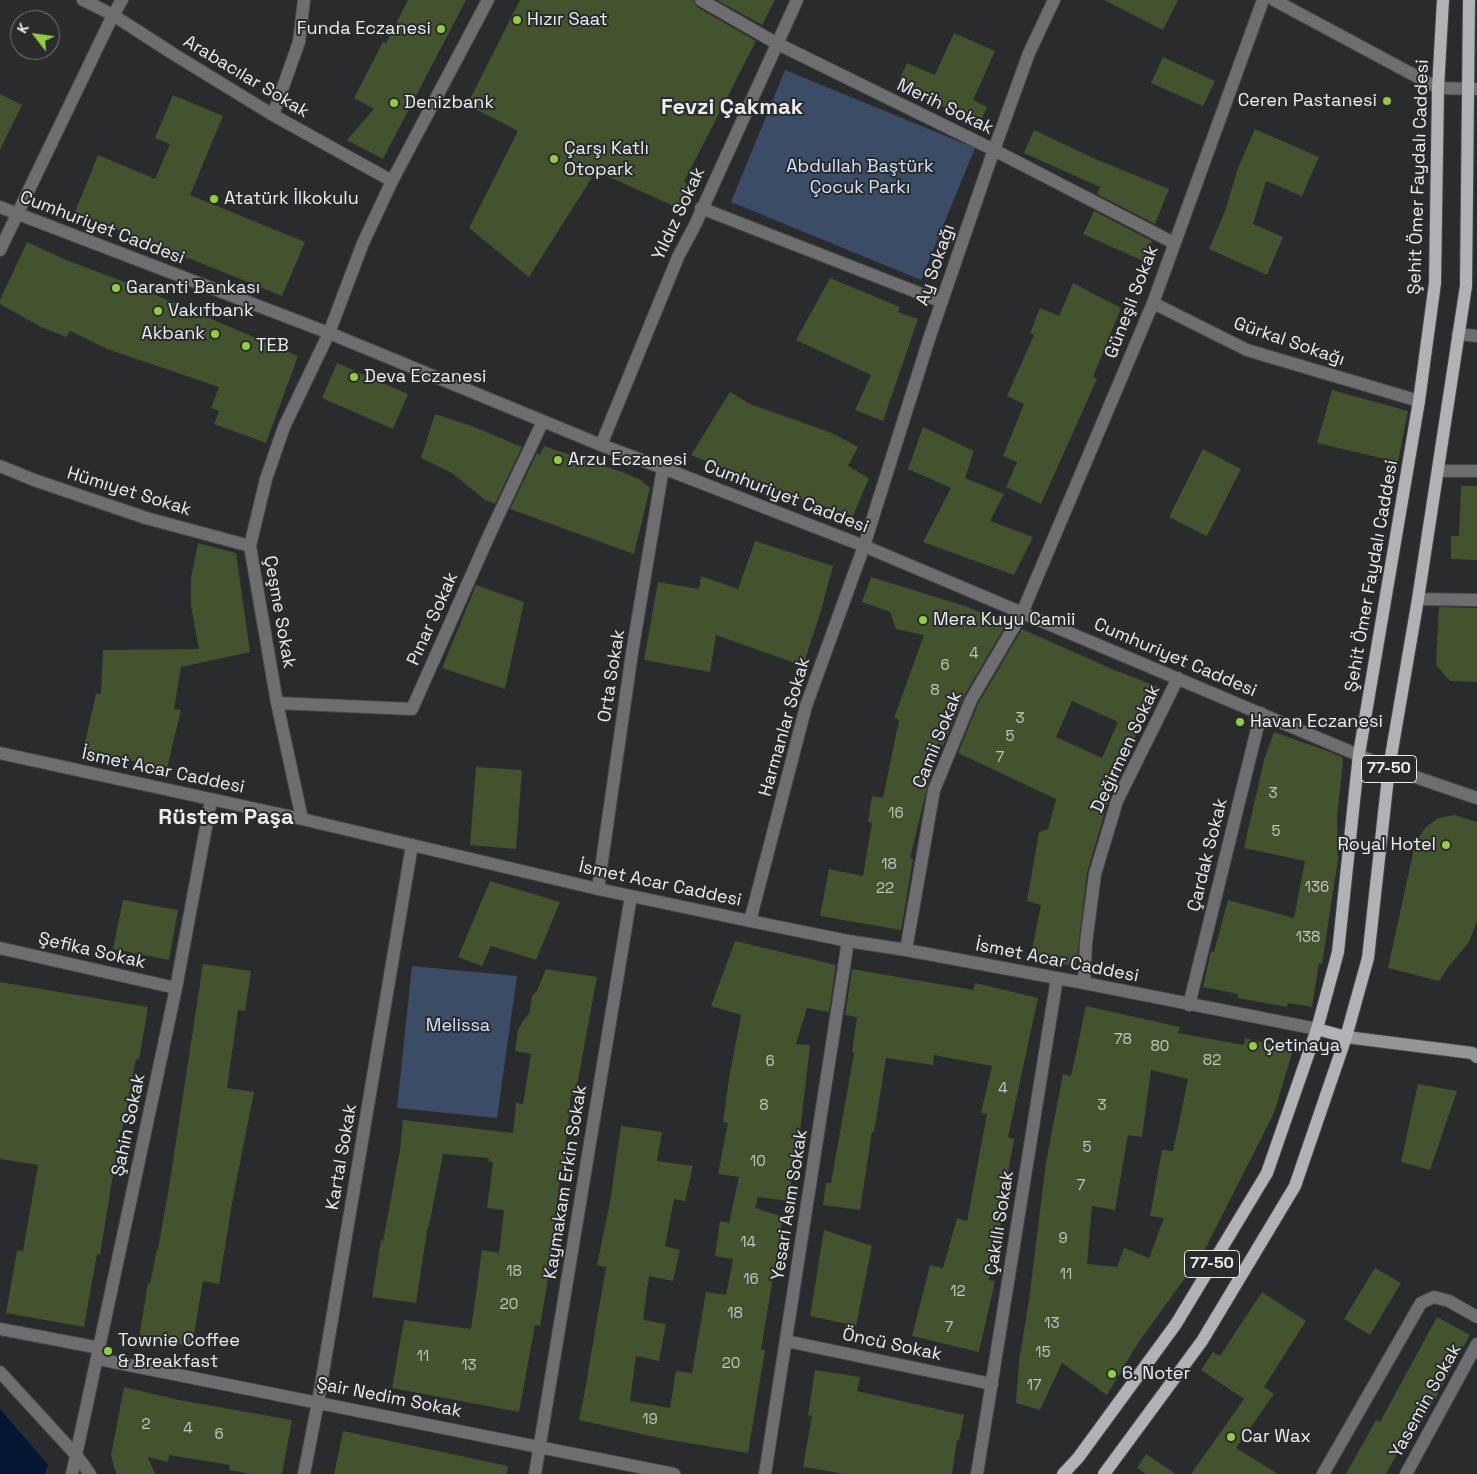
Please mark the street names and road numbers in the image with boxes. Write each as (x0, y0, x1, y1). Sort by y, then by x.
street label: Arabacılar Sokak (179, 31, 313, 123)
street label: Şehit Ömer Faydalı Caddesi (1404, 59, 1434, 295)
street label: Merih Sokak (893, 74, 997, 140)
street label: Yıldız Sokak (648, 164, 710, 264)
street label: Cumhuriyet Caddesi (17, 187, 187, 269)
street label: Ay Sokağı (912, 221, 960, 309)
street label: Güneşli Sokak (1101, 242, 1163, 362)
street label: Gürkal Sokağı (1231, 313, 1347, 371)
street label: Cumhuriyet Caddesi (701, 456, 871, 538)
street label: Şehit Ömer Faydalı Caddesi (1341, 458, 1403, 694)
street label: Hümıyet Sokak (64, 463, 194, 521)
street label: Çeşme Sokak (258, 554, 300, 670)
street label: Pınar Sokak (403, 569, 463, 669)
street label: Cumhuriyet Caddesi (1090, 614, 1260, 702)
street label: Orta Sokak (594, 628, 630, 724)
street label: Harmanlar Sokak (755, 655, 815, 799)
street label: Değirmen Sokak (1087, 682, 1165, 816)
street label: Camii Sokak (909, 688, 967, 792)
street label: İsmet Acar Caddesi (80, 743, 246, 799)
road number: 77-50 (1362, 756, 1416, 782)
street label: Çardak Sokak (1183, 796, 1233, 914)
street label: İsmet Acar Caddesi (577, 856, 743, 912)
street label: Şefika Sokak (36, 928, 148, 974)
street label: İsmet Acar Caddesi (974, 935, 1140, 987)
street label: Şahin Sokak (108, 1072, 150, 1178)
street label: Kaymakam Erkin Sokak (540, 1083, 592, 1281)
street label: Kartal Sokak (322, 1102, 362, 1212)
street label: Yesari Asım Sokak (767, 1128, 813, 1282)
street label: Çakıllı Sokak (981, 1169, 1019, 1277)
road number: 77-50 (1184, 1250, 1240, 1278)
street label: Öncü Sokak (840, 1324, 944, 1366)
street label: Yasemin Sokak (1386, 1340, 1466, 1462)
street label: Şair Nedim Sokak (314, 1373, 464, 1423)

